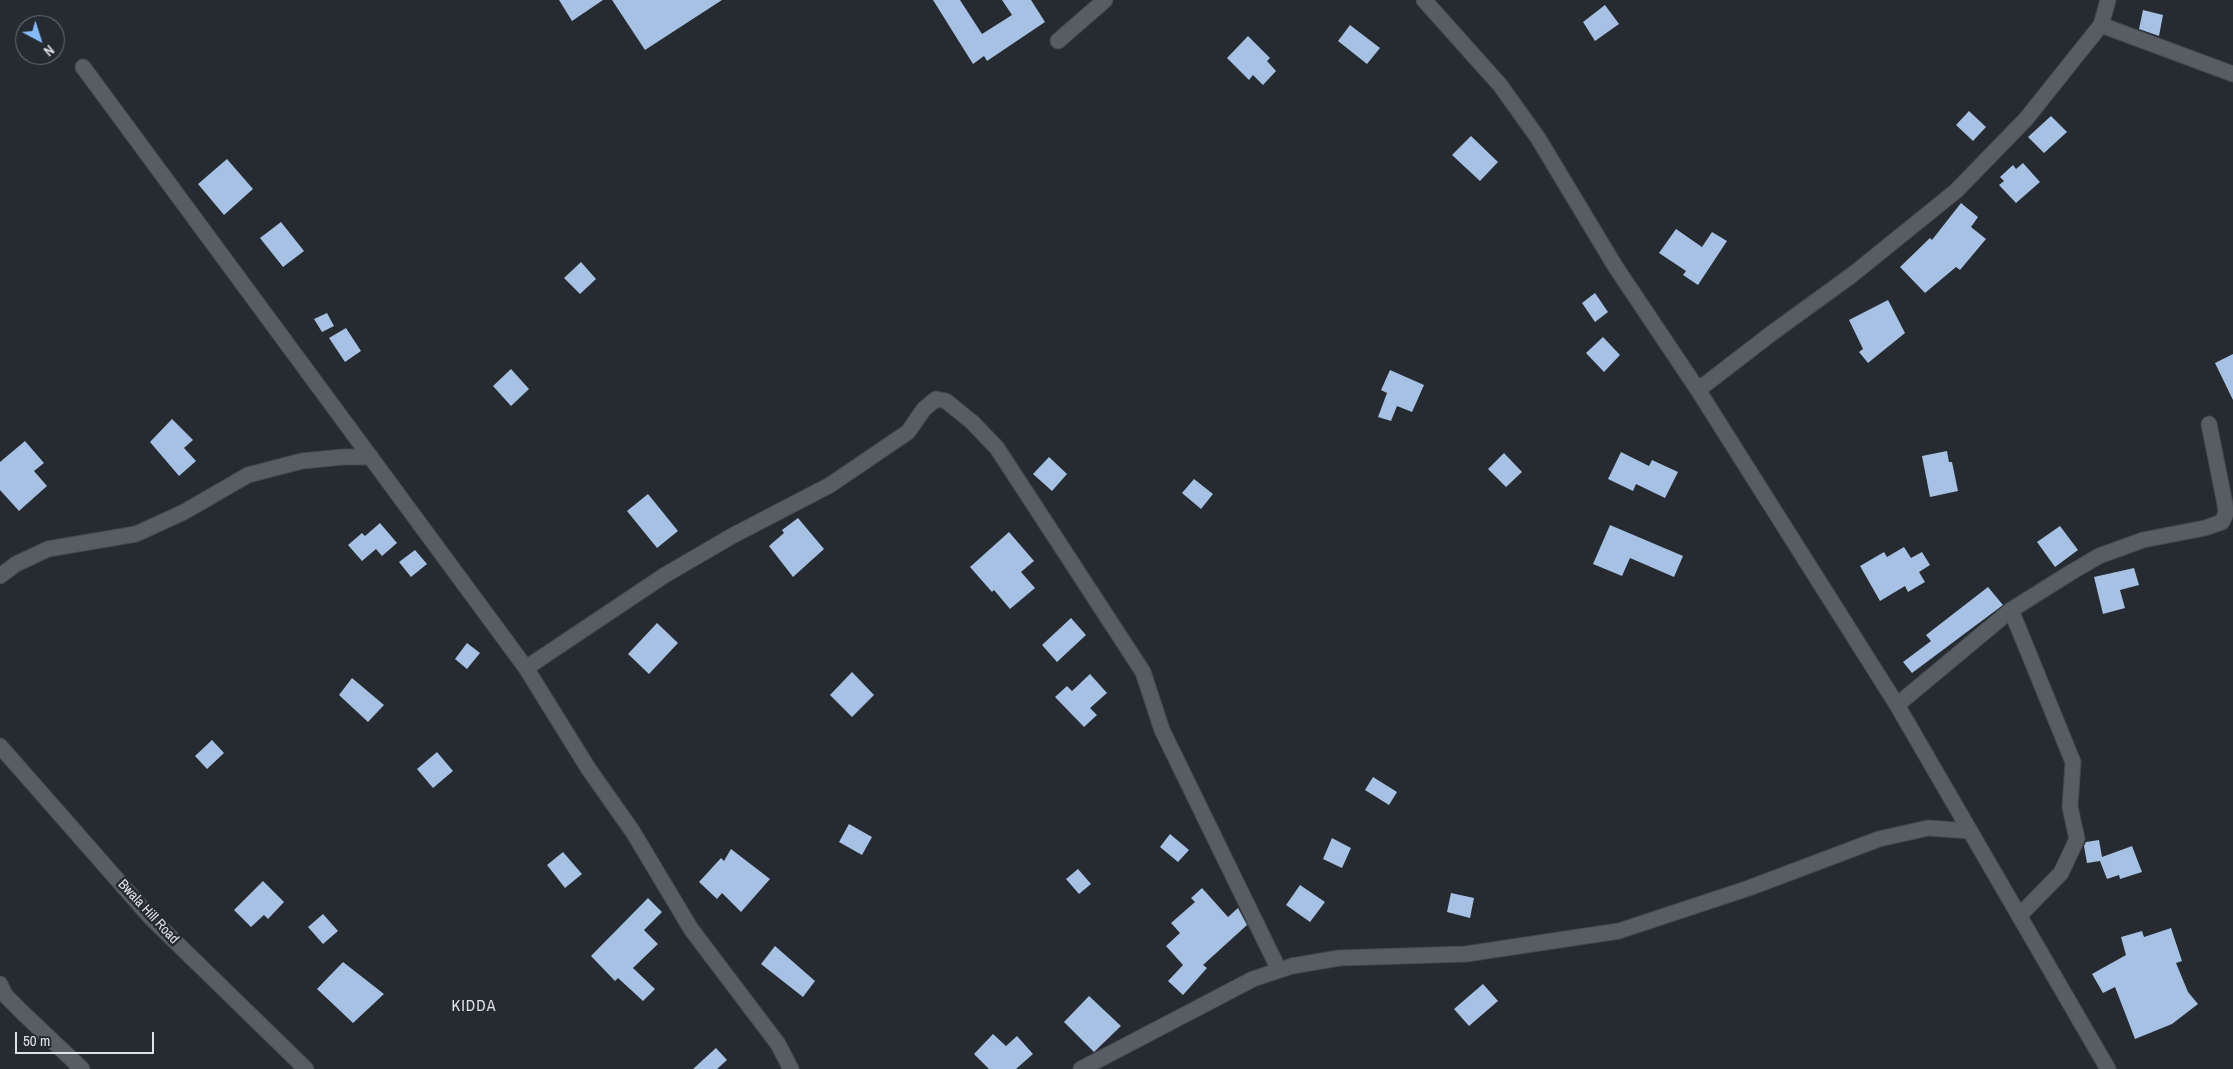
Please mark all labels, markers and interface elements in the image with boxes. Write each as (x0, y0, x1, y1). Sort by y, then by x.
north arrow (15, 15, 65, 65)
text: N (40, 41, 58, 60)
street label: Bwala Hill Road (114, 876, 182, 948)
district label: KIDDA (451, 997, 497, 1017)
scale bar (18, 1022, 156, 1054)
text: 50 m (23, 1030, 50, 1051)

